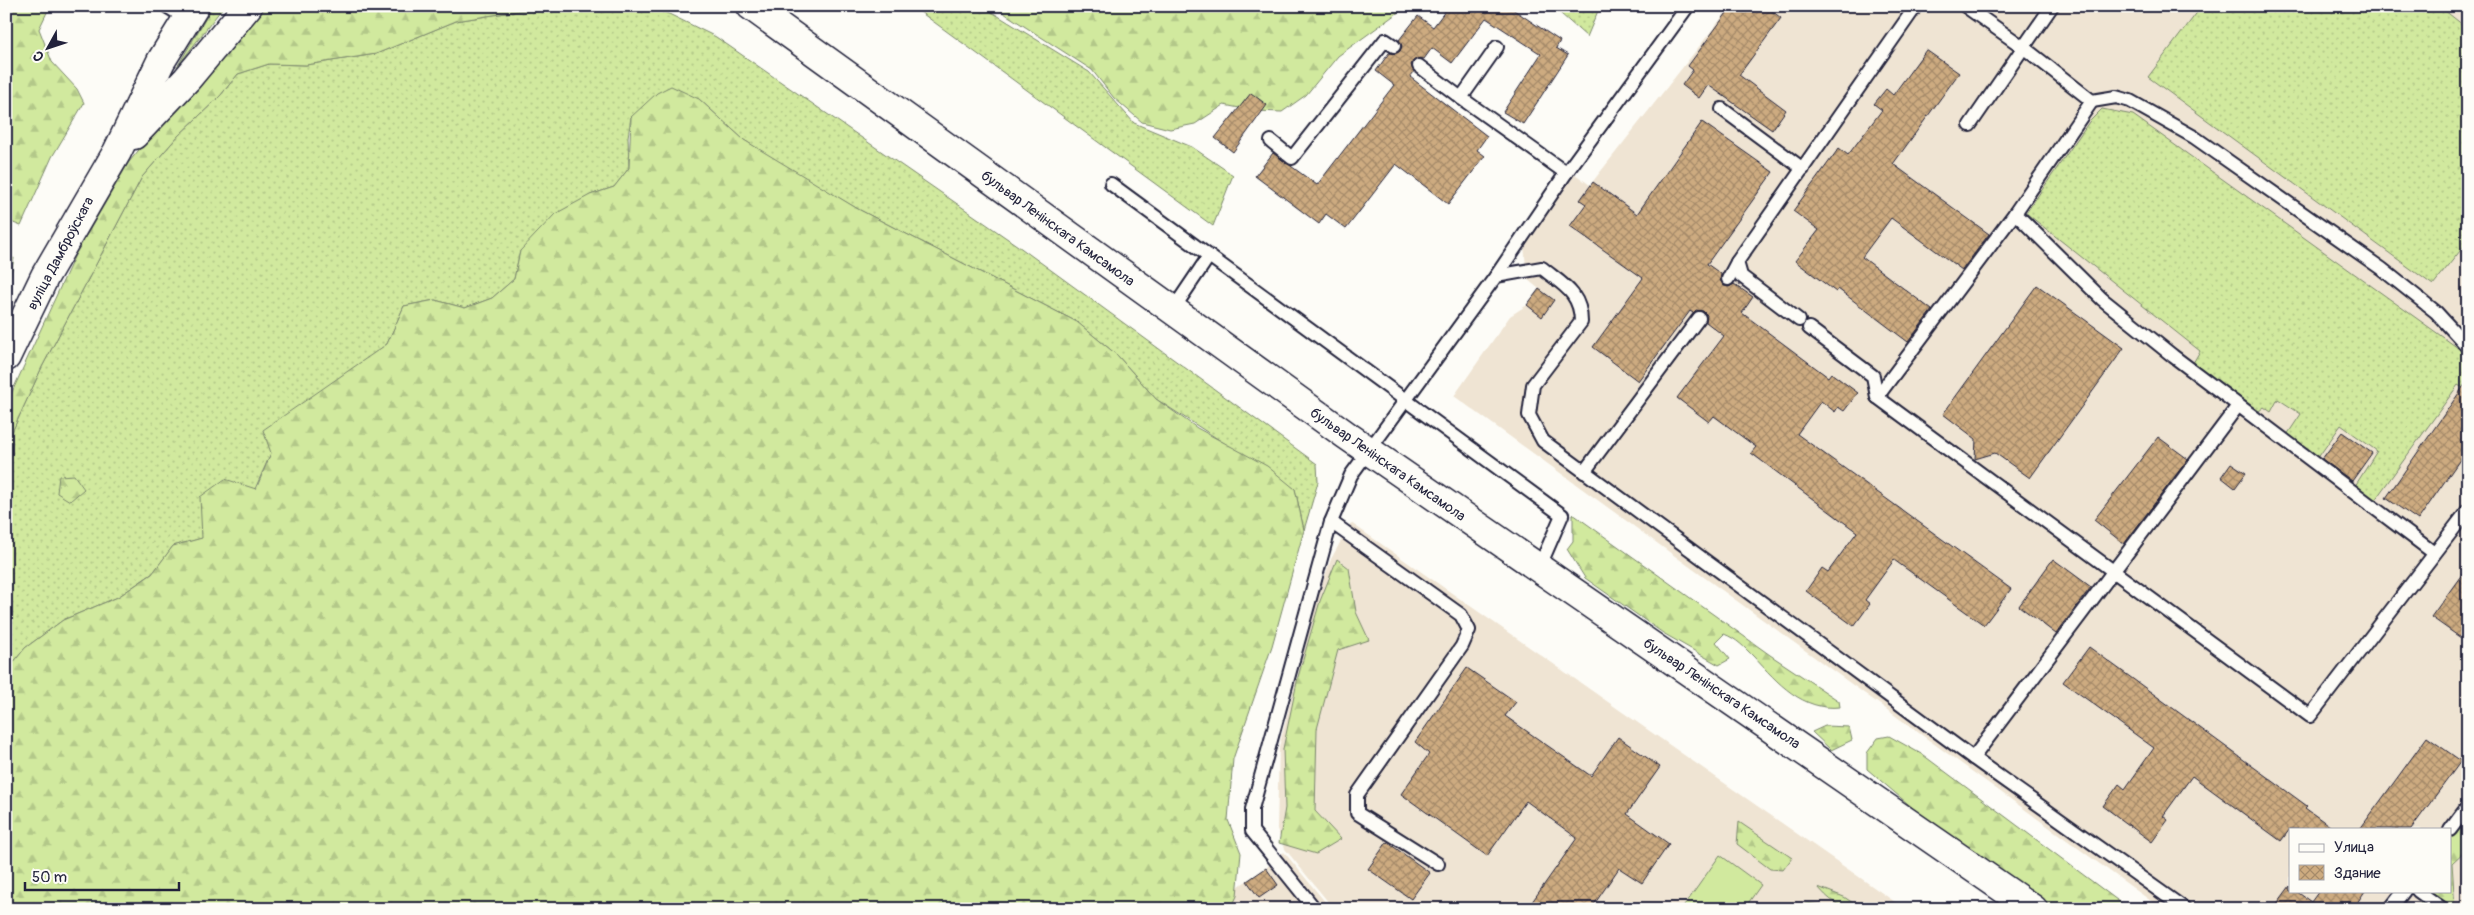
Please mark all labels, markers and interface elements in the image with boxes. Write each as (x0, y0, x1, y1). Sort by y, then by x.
north arrow (22, 22, 72, 72)
text: С (29, 47, 48, 65)
street label: бульвар Ленінскага Камсамола (978, 167, 1138, 290)
street label: вуліца Дамброўскага (23, 194, 97, 313)
street label: бульвар Ленінскага Камсамола (1307, 404, 1469, 525)
street label: бульвар Ленінскага Камсамола (1640, 634, 1804, 752)
legend (2289, 828, 2452, 892)
text: Улица (2334, 838, 2374, 857)
scale bar (25, 860, 179, 892)
text: Здание (2334, 864, 2381, 883)
text: 50 m (32, 868, 67, 887)

